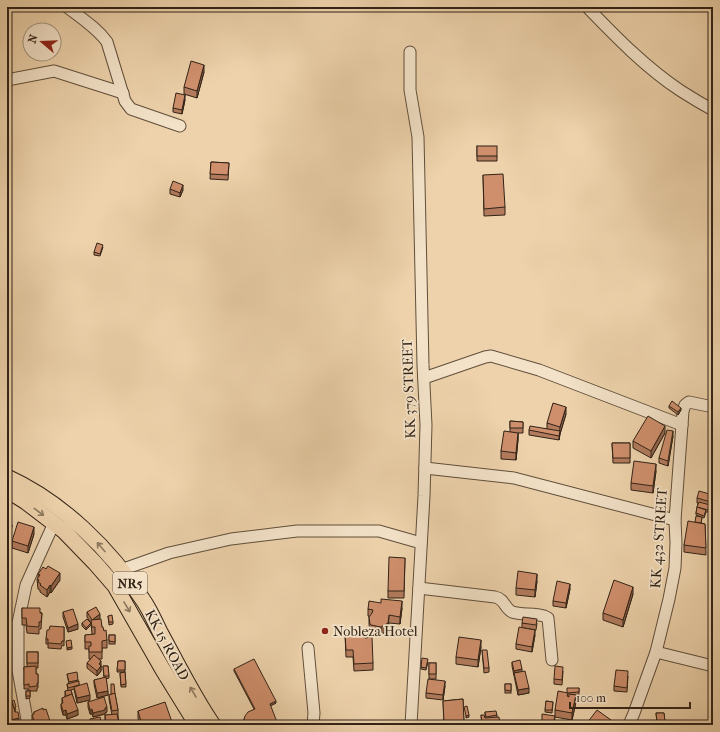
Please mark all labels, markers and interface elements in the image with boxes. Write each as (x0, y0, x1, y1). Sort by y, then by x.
north arrow (22, 22, 62, 62)
text: N (26, 32, 41, 45)
street label: KK 379 STREET (399, 338, 419, 439)
street label: KK 432 STREET (647, 487, 671, 589)
one-way arrow (34, 508, 45, 516)
one-way arrow (96, 542, 106, 552)
road number: NR5 (113, 572, 147, 594)
one-way arrow (123, 601, 131, 613)
street label: KK 15 ROAD (141, 607, 193, 684)
place label: Nobleza Hotel (333, 623, 418, 640)
marker: Nobleza Hotel (320, 626, 330, 636)
scale bar (570, 684, 690, 710)
one-way arrow (188, 686, 196, 698)
text: 100 m (576, 691, 606, 705)

